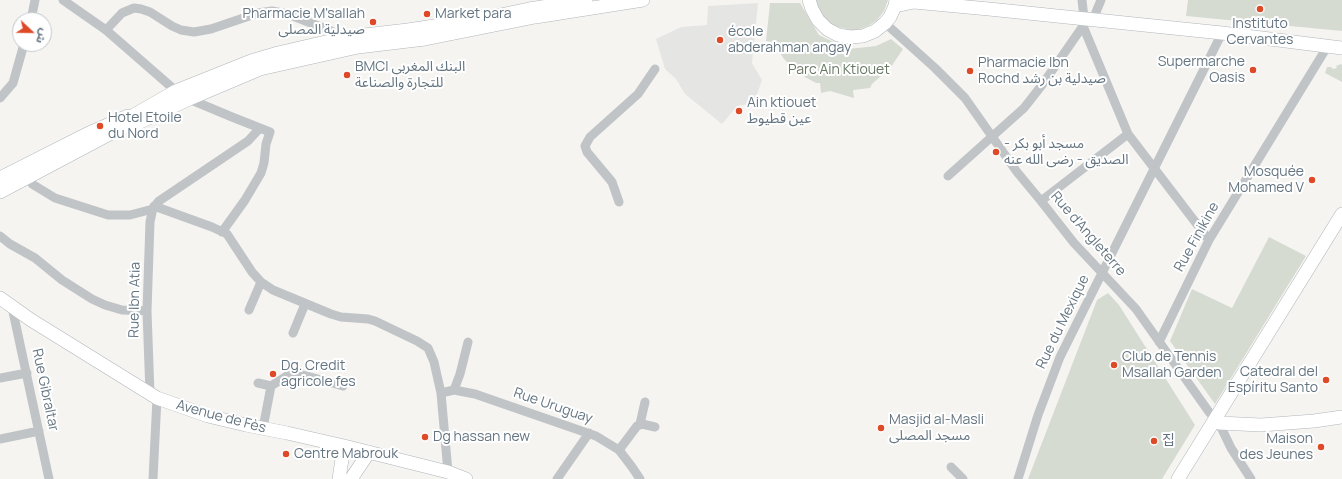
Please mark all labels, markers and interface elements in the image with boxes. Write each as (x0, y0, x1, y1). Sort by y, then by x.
marker: Instituto Cervantes (1255, 4, 1265, 14)
place label: Pharmacie M'sallah صيدلية المصلى (243, 6, 365, 38)
place label: Market para (435, 6, 512, 22)
marker: Market para (422, 9, 432, 19)
north arrow (12, 12, 52, 52)
place label: Instituto Cervantes (1227, 16, 1293, 48)
marker: Pharmacie M'sallah صيدلية المصلى (368, 17, 378, 27)
place label: école abderahman angay (728, 24, 851, 56)
text: ش (33, 27, 52, 46)
marker: école abderahman angay (715, 35, 725, 45)
place label: Supermarche Oasis (1158, 54, 1245, 86)
place label: Pharmacie Ibn Rochd صيدلية بن رشد (978, 55, 1106, 88)
place label: BMCI البنك المغربي للتجارة والصناعة (355, 59, 465, 92)
park label: Parc Ain Ktiouet (788, 62, 890, 78)
marker: Supermarche Oasis (1248, 65, 1258, 75)
marker: Pharmacie Ibn Rochd صيدلية بن رشد (965, 66, 975, 76)
marker: BMCI البنك المغربي للتجارة والصناعة (342, 70, 352, 80)
place label: Ain ktiouet عين قطيوط (747, 95, 816, 128)
marker: Ain ktiouet عين قطيوط (734, 106, 744, 116)
place label: Hotel Etoile du Nord (108, 110, 182, 142)
marker: Hotel Etoile du Nord (95, 121, 105, 131)
place label: - مسجد أبو بكر الصديق - رضى الله عنه (1004, 136, 1129, 168)
marker: - مسجد أبو بكر الصديق - رضى الله عنه (991, 147, 1001, 157)
place label: Mosquée Mohamed V (1228, 164, 1304, 196)
marker: Mosquée Mohamed V (1307, 175, 1317, 185)
street label: Rue d'Angleterre (1047, 188, 1129, 280)
street label: Rue Finikine (1171, 199, 1223, 275)
street label: Rue Ibn Atia (126, 262, 144, 338)
street label: Rue du Mexique (1033, 272, 1093, 372)
street label: Rue Gibraltar (28, 347, 62, 433)
place label: Club de Tennis Msallah Garden (1122, 349, 1221, 382)
place label: Dg. Credit agricole fes (281, 358, 356, 390)
marker: Club de Tennis Msallah Garden (1109, 360, 1119, 370)
place label: Catedral del Espíritu Santo (1228, 364, 1318, 396)
marker: Dg. Credit agricole fes (268, 369, 278, 379)
marker: Catedral del Espíritu Santo (1321, 375, 1331, 385)
street label: Rue Uruguay (511, 385, 595, 427)
street label: Avenue de Fès (174, 397, 268, 437)
place label: Masjid al-Masli مسجد المصلى (889, 412, 984, 444)
marker: Masjid al-Masli مسجد المصلى (876, 423, 886, 433)
place label: Dg hassan new (433, 429, 530, 445)
place label: Maison des Jeunes (1240, 431, 1313, 464)
marker: Dg hassan new (420, 432, 430, 442)
place label: 집 (1162, 433, 1175, 449)
marker: 집 (1149, 436, 1159, 446)
marker: Maison des Jeunes (1316, 442, 1326, 452)
place label: Centre Mabrouk (294, 446, 398, 462)
marker: Centre Mabrouk (281, 449, 291, 459)

